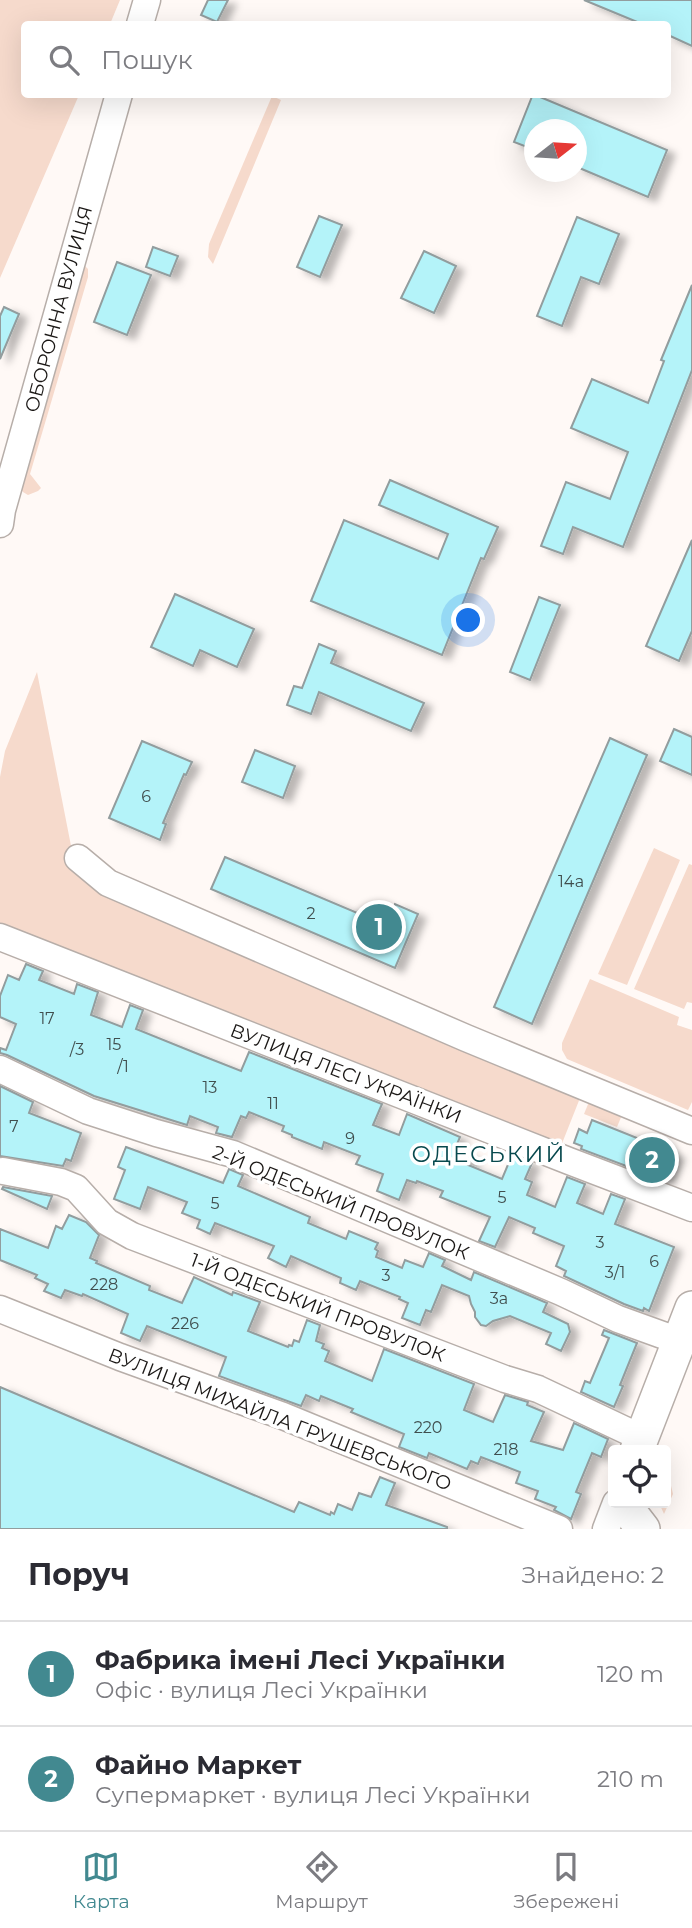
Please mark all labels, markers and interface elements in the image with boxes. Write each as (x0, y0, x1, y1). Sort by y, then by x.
search box (21, 21, 671, 98)
icon: search (45, 41, 83, 79)
text: Пошук (101, 44, 193, 76)
north arrow (524, 119, 587, 182)
street label: ОБОРОННА ВУЛИЦЯ (20, 203, 97, 415)
your location (451, 603, 485, 637)
house number: 6 (141, 787, 151, 806)
house number: 14а (558, 872, 584, 891)
pin: 1 (356, 901, 402, 953)
house number: 2 (306, 904, 316, 923)
house number: 17 (39, 1009, 55, 1028)
street label: ВУЛИЦЯ ЛЕСІ УКРАЇНКИ (227, 1019, 465, 1128)
house number: 15 (107, 1035, 121, 1054)
house number: /3 (69, 1040, 84, 1059)
house number: /1 (116, 1057, 129, 1076)
house number: 13 (203, 1078, 217, 1097)
house number: 11 (267, 1094, 279, 1113)
house number: 7 (9, 1117, 19, 1136)
house number: 9 (345, 1129, 355, 1148)
pin: 2 (629, 1134, 675, 1186)
street label: 2-Й ОДЕСЬКИЙ ПРОВУЛОК (209, 1140, 472, 1265)
district label: ОДЕСЬКИЙ (412, 1140, 566, 1168)
house number: 5 (497, 1188, 507, 1207)
house number: 5 (210, 1194, 220, 1213)
house number: 3 (595, 1233, 605, 1252)
street label: 1-Й ОДЕСЬКИЙ ПРОВУЛОК (187, 1248, 448, 1367)
house number: 6 (649, 1252, 659, 1271)
house number: 3/1 (605, 1263, 625, 1282)
house number: 3 (381, 1266, 391, 1285)
house number: 228 (90, 1275, 118, 1294)
house number: 3а (490, 1289, 508, 1308)
house number: 226 (171, 1314, 199, 1333)
street label: ВУЛИЦЯ МИХАЙЛА ГРУШЕВСЬКОГО (105, 1343, 455, 1496)
house number: 220 (414, 1418, 442, 1437)
house number: 218 (493, 1440, 519, 1459)
map controls (608, 1445, 671, 1508)
button: locate (608, 1445, 671, 1508)
text: Поруч (28, 1556, 130, 1593)
text: Знайдено: 2 (522, 1561, 664, 1589)
text: Фабрика імені Лесі Українки (95, 1644, 505, 1676)
text: 1 (46, 1660, 56, 1688)
text: 120 m (597, 1660, 664, 1688)
text: Офіс · вулиця Лесі Українки (95, 1676, 428, 1704)
text: Файно Маркет (95, 1749, 302, 1781)
text: 2 (44, 1765, 58, 1793)
text: 210 m (597, 1765, 664, 1793)
text: Супермаркет · вулиця Лесі Українки (95, 1781, 531, 1809)
tab: Карта (73, 1848, 130, 1913)
tab: Маршрут (275, 1848, 368, 1913)
tab: Збережені (513, 1848, 619, 1913)

